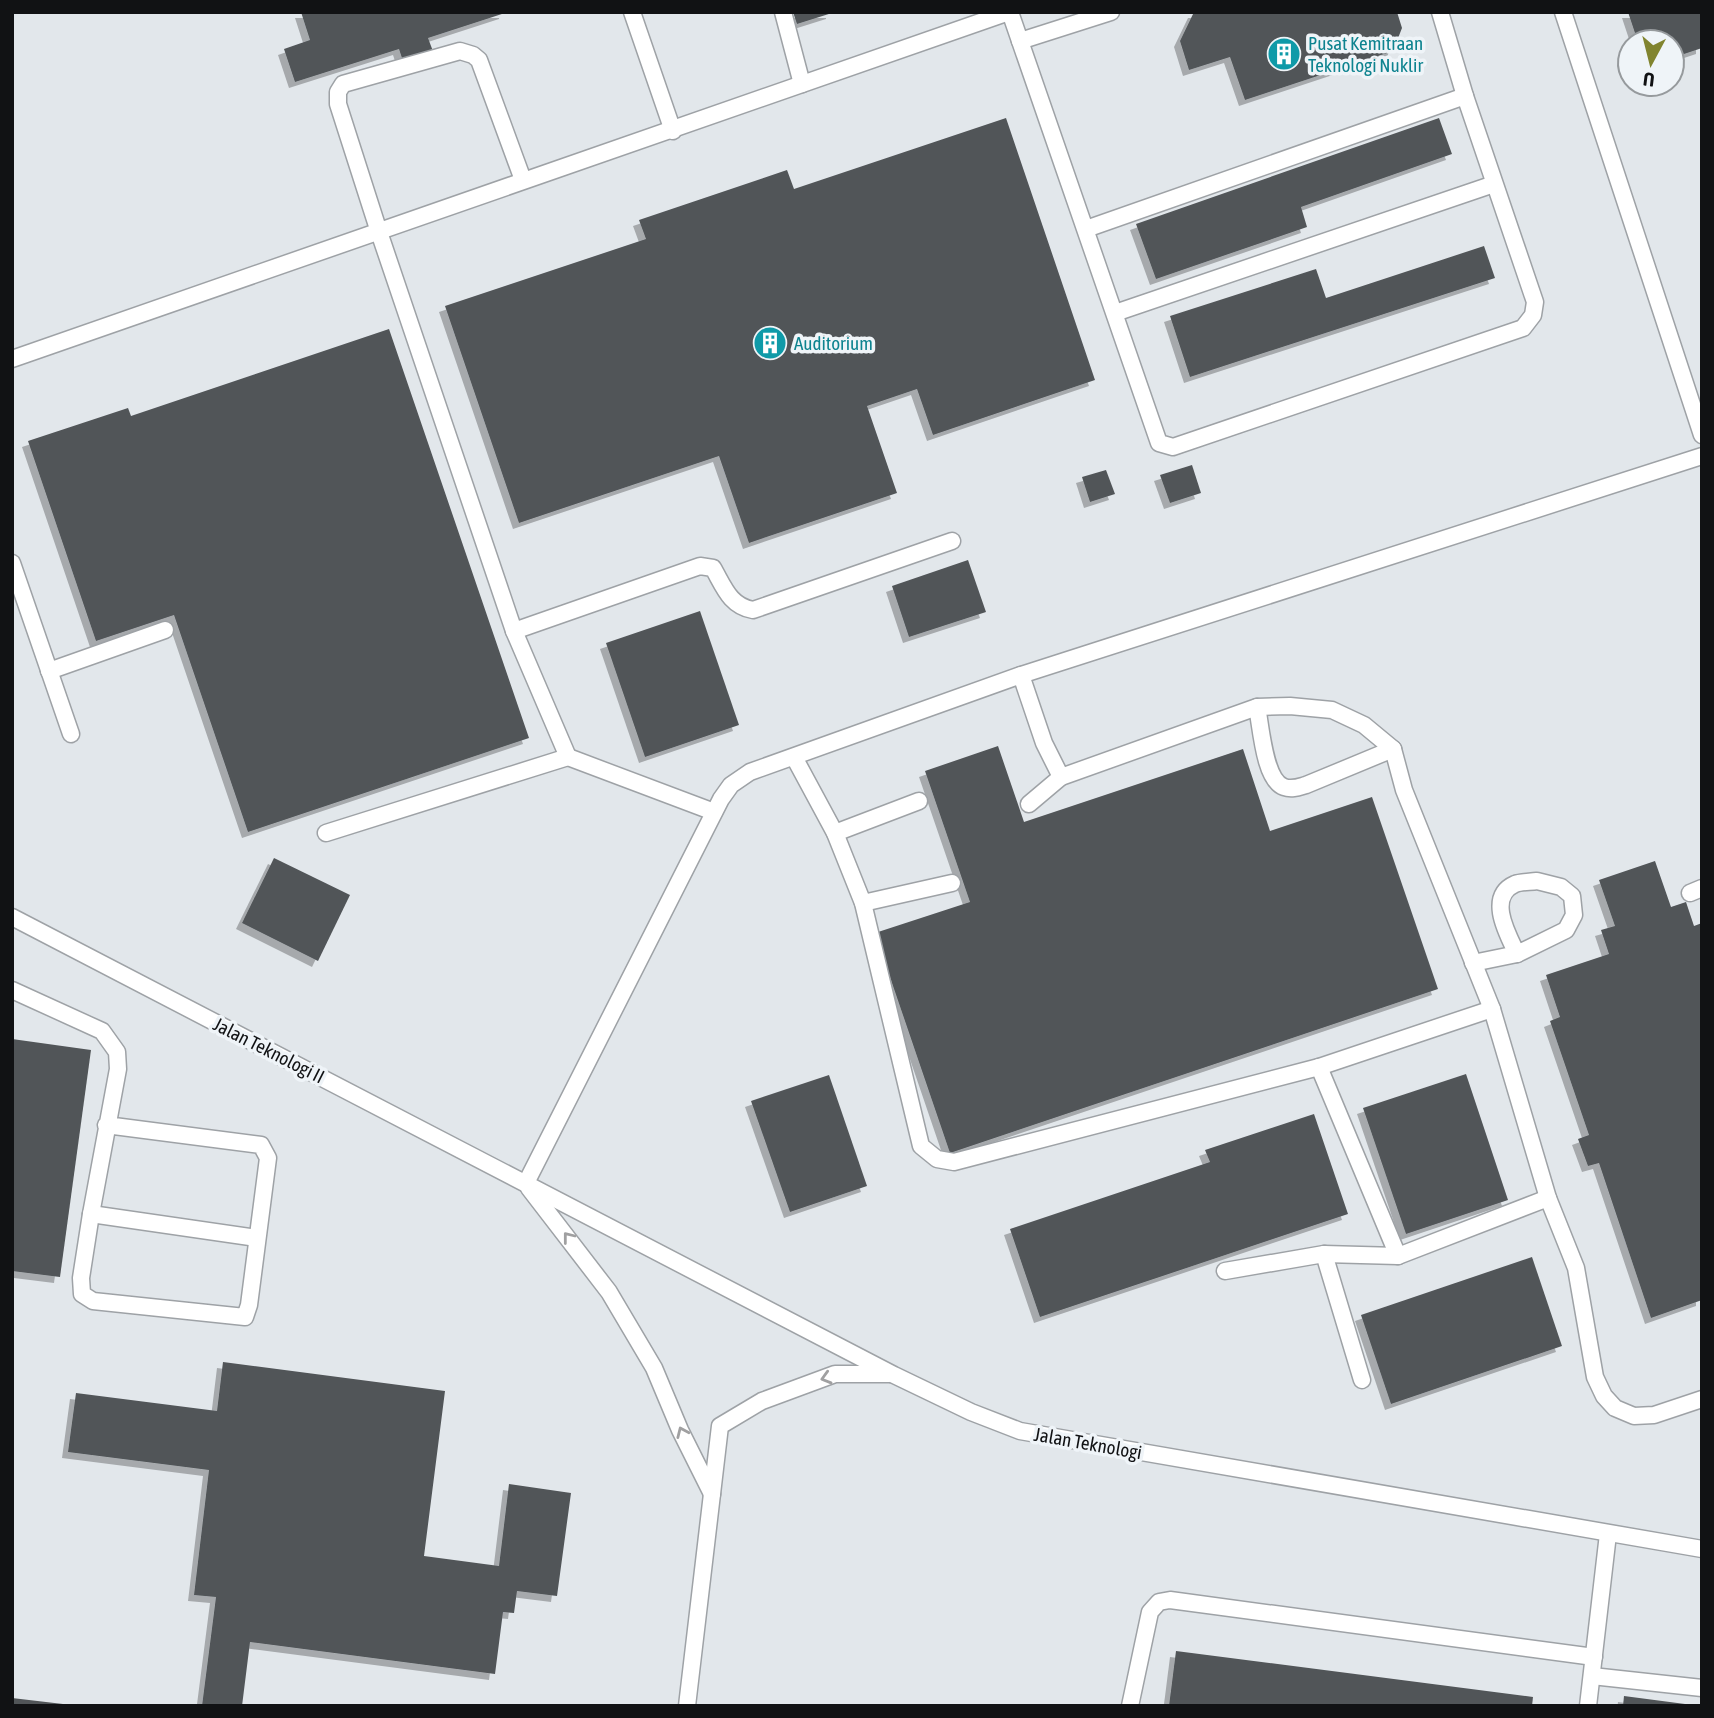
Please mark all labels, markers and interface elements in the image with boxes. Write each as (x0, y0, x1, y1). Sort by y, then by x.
north arrow (1616, 28, 1686, 98)
place label: Pusat Kemitraan Teknologi Nuklir (1308, 32, 1423, 76)
building icon: Pusat Kemitraan Teknologi Nuklir (1265, 35, 1303, 73)
text: U (1642, 68, 1656, 91)
building icon: Auditorium (751, 324, 789, 362)
place label: Auditorium (794, 332, 873, 354)
street label: Jalan Teknologi II (210, 1013, 328, 1087)
one-way arrow (563, 1232, 576, 1244)
one-way arrow (820, 1369, 832, 1384)
street label: Jalan Teknologi (1032, 1423, 1144, 1463)
one-way arrow (676, 1427, 690, 1440)

